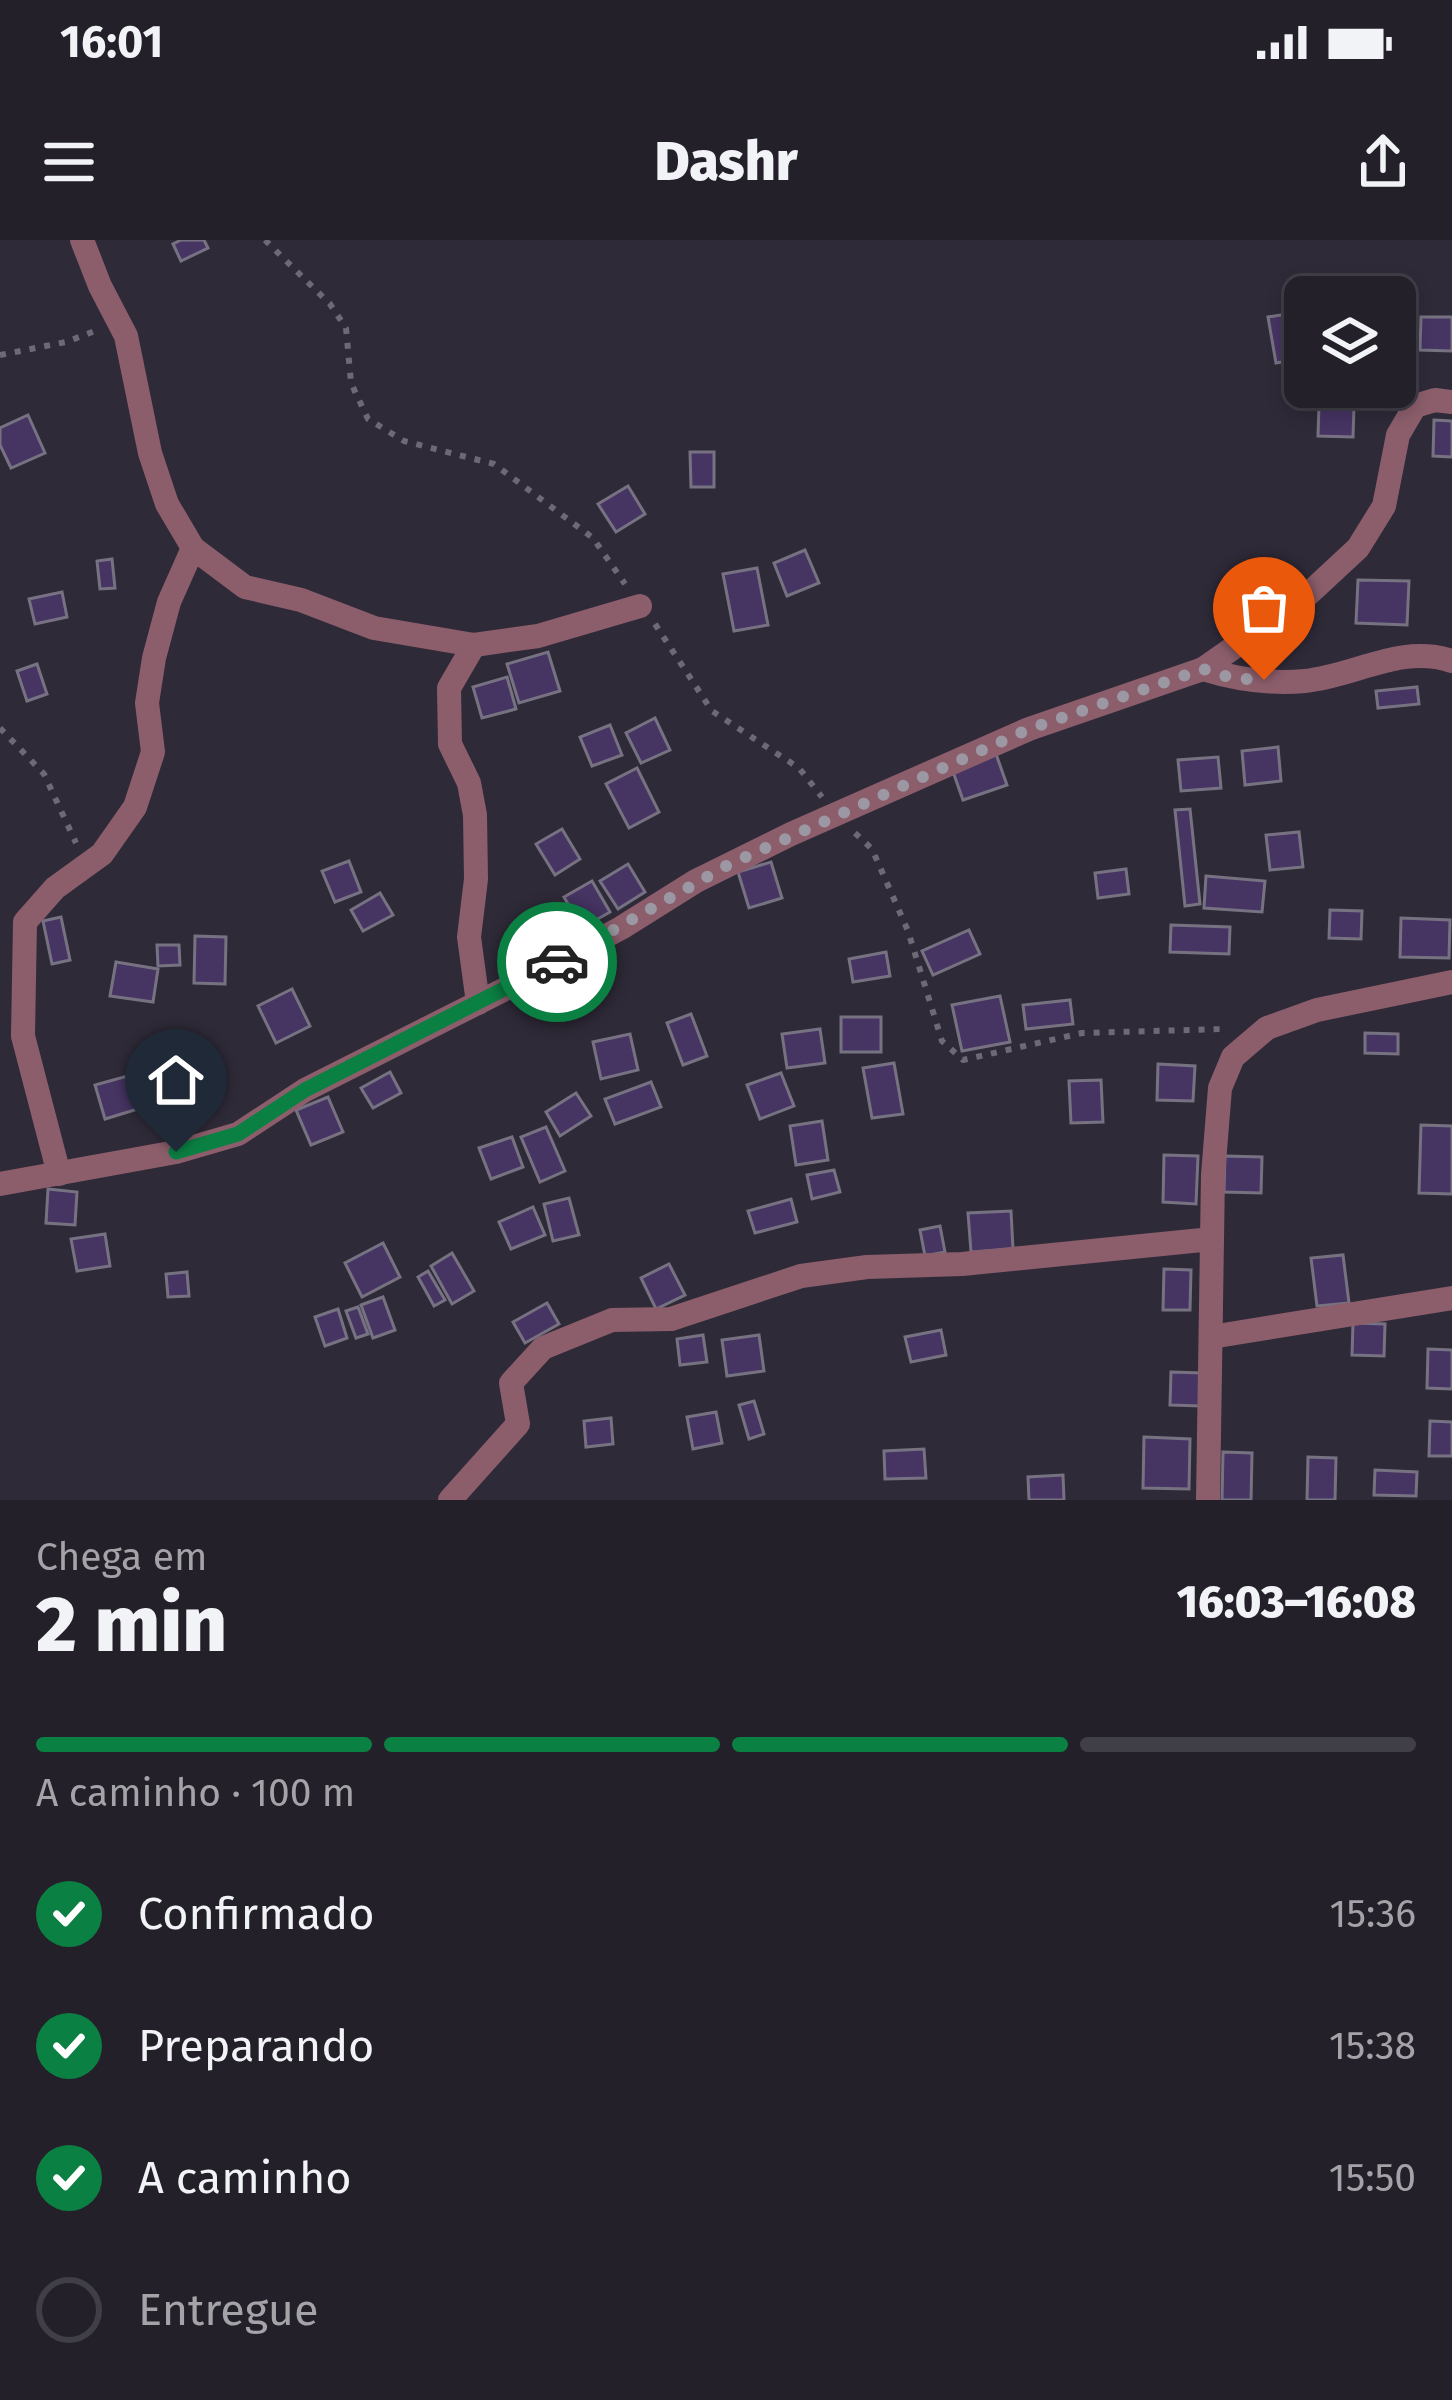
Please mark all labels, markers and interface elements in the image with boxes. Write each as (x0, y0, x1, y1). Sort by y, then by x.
text: 16:01 (60, 15, 163, 69)
icon: menu (36, 129, 102, 195)
icon: share (1350, 129, 1416, 195)
text: Dashr (654, 130, 798, 194)
map controls (1284, 276, 1416, 408)
button: layers (1284, 276, 1416, 408)
pin (1213, 557, 1315, 680)
icon: bag (1231, 575, 1297, 641)
courier (497, 902, 617, 1022)
icon: car (524, 929, 590, 995)
pin (125, 1029, 227, 1152)
icon: home (143, 1047, 209, 1113)
text: Chega em (36, 1534, 207, 1580)
text: 16:03–16:08 (1177, 1575, 1416, 1629)
text: 2 min (36, 1578, 227, 1672)
text: A caminho · 100 m (36, 1770, 355, 1816)
icon: check (36, 1881, 102, 1947)
text: Confirmado (138, 1887, 374, 1941)
text: 15:36 (1330, 1891, 1416, 1937)
icon: check (36, 2013, 102, 2079)
text: Preparando (138, 2019, 374, 2073)
text: 15:38 (1329, 2023, 1416, 2069)
icon: check (36, 2145, 102, 2211)
text: A caminho (138, 2151, 352, 2205)
text: 15:50 (1329, 2155, 1416, 2201)
text: Entregue (138, 2283, 318, 2337)

